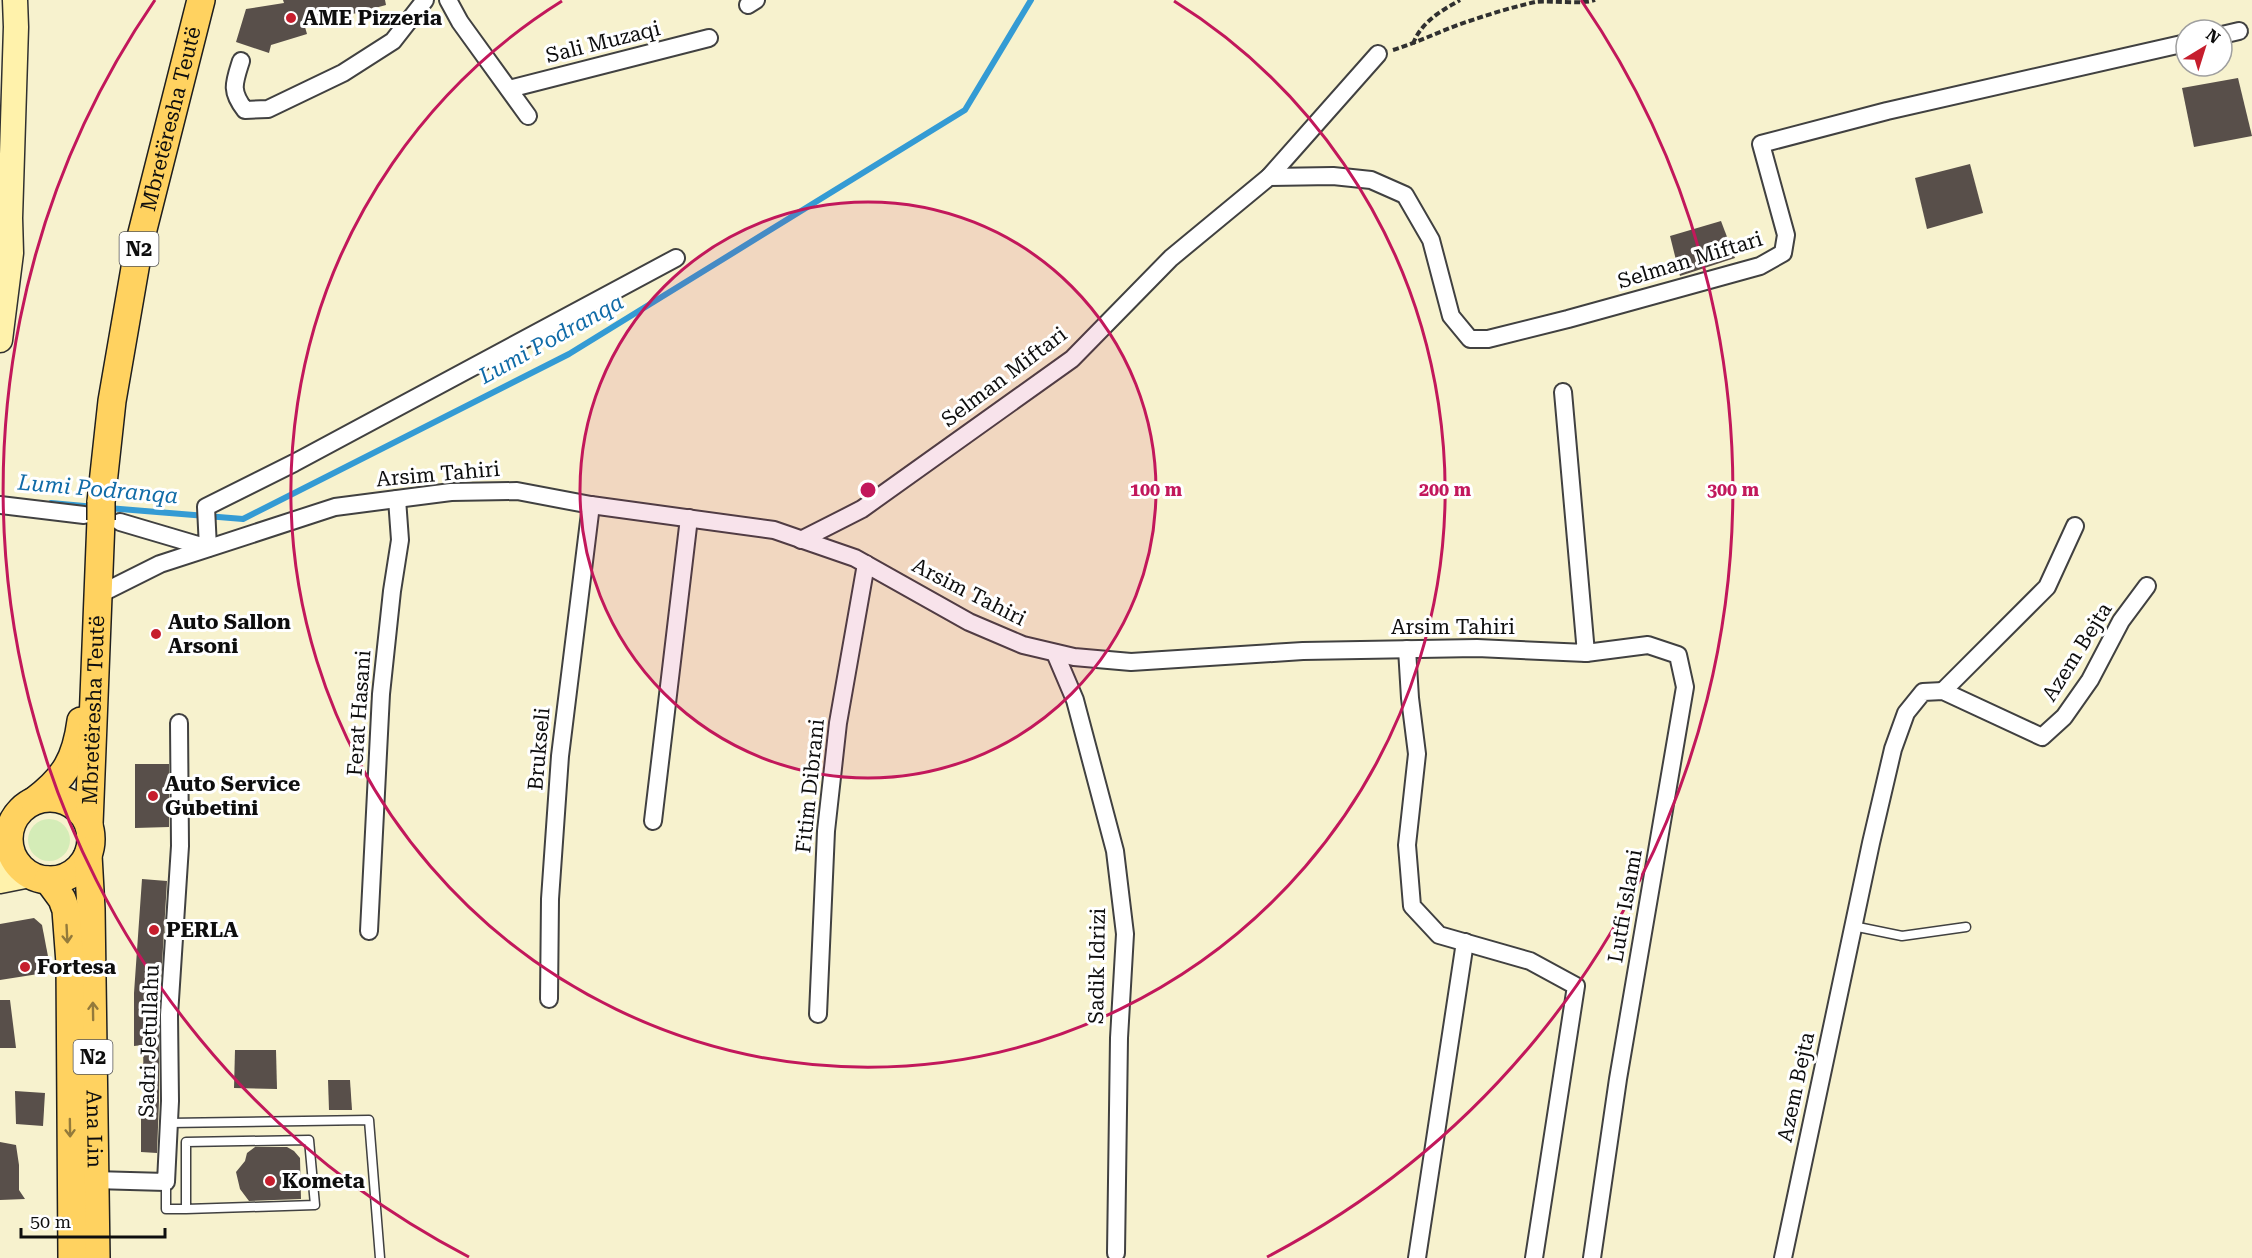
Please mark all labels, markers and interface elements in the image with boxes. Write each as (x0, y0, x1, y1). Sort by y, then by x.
place label: AME Pizzeria (303, 6, 443, 30)
marker: AME Pizzeria (284, 11, 298, 25)
street label: Sali Muzaqi (543, 16, 663, 68)
north arrow (2174, 18, 2234, 78)
street label: Mbretëresha Teutë (136, 24, 206, 214)
text: N (2202, 25, 2224, 48)
street label: Selman Miftari (1615, 226, 1766, 293)
road number: N2 (120, 232, 158, 266)
water label: Lumi Podranqa (474, 289, 627, 389)
street label: Selman Miftari (937, 322, 1072, 432)
street label: Arsim Tahiri (375, 457, 501, 491)
water label: Lumi Podranqa (16, 469, 179, 508)
text: 100 m (1130, 479, 1183, 500)
text: 200 m (1419, 479, 1472, 500)
text: 300 m (1707, 479, 1760, 500)
centre of rings (858, 480, 878, 500)
street label: Arsim Tahiri (908, 553, 1030, 631)
street label: Azem Bejta (2037, 598, 2117, 706)
place label: Auto Sallon Arsoni (168, 610, 291, 658)
street label: Mbretëresha Teutë (78, 615, 109, 805)
street label: Arsim Tahiri (1391, 615, 1515, 639)
marker: Auto Sallon Arsoni (149, 627, 163, 641)
street label: Ferat Hasani (343, 649, 375, 777)
street label: Brukseli (523, 706, 555, 792)
street label: Fitim Dibrani (791, 717, 829, 854)
place label: Auto Service Gubetini (165, 772, 300, 820)
marker: Auto Service Gubetini (146, 789, 160, 803)
street label: Lutfi Islami (1603, 847, 1647, 965)
street label: Sadik Idrizi (1084, 907, 1110, 1024)
place label: PERLA (166, 918, 238, 942)
one-way arrow (62, 923, 73, 943)
marker: PERLA (147, 923, 161, 937)
place label: Fortesa (37, 955, 117, 979)
marker: Fortesa (18, 960, 32, 974)
street label: Sadri Jetullahu (134, 964, 164, 1118)
one-way arrow (87, 1001, 99, 1021)
street label: Azem Bejta (1773, 1029, 1819, 1144)
road number: N2 (74, 1040, 112, 1074)
street label: Ana Lin (82, 1090, 107, 1169)
one-way arrow (64, 1118, 76, 1138)
place label: Kometa (282, 1169, 366, 1193)
marker: Kometa (263, 1174, 277, 1188)
scale bar (21, 1201, 165, 1239)
text: 50 m (30, 1211, 71, 1232)

